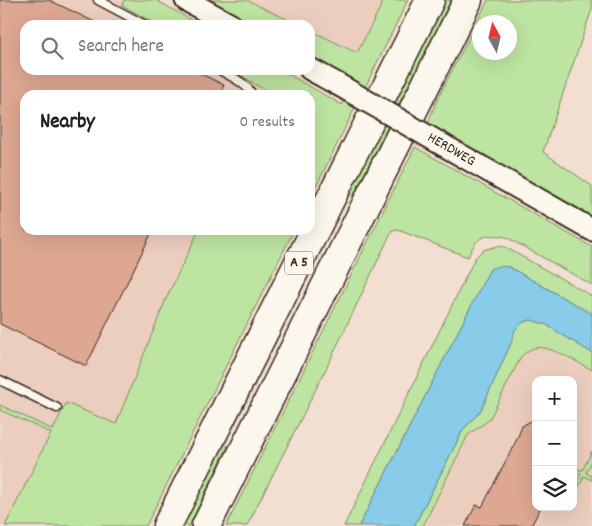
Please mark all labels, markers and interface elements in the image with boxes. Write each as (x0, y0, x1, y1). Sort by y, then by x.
north arrow (472, 15, 517, 60)
search box (20, 20, 315, 75)
icon: search (38, 34, 66, 62)
text: Search here (78, 34, 164, 61)
text: Nearby (40, 108, 95, 138)
text: 0 results (240, 111, 295, 134)
street label: HERDWEG (423, 127, 479, 173)
road number: A 5 (285, 252, 313, 274)
map controls (532, 376, 577, 511)
button: + (532, 376, 577, 421)
button: − (532, 421, 577, 466)
button: layers (532, 466, 577, 511)

